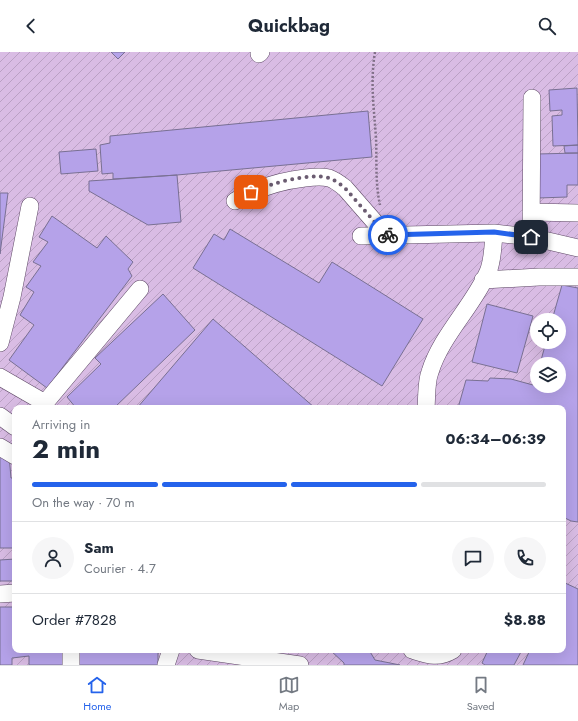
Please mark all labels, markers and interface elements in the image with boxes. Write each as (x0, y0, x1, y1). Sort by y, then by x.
text: Quickbag (248, 13, 330, 39)
icon: back (20, 15, 42, 37)
icon: search (536, 15, 558, 37)
pin (234, 175, 268, 209)
icon: bag (240, 181, 262, 203)
courier (368, 215, 408, 255)
pin (514, 220, 548, 254)
icon: bike (377, 224, 399, 246)
icon: home (520, 226, 542, 248)
map controls (530, 313, 566, 393)
button: locate (530, 313, 566, 349)
button: layers (530, 357, 566, 393)
text: Arriving in (32, 415, 90, 434)
text: 06:34–06:39 (446, 428, 546, 450)
text: 2 min (32, 430, 100, 468)
text: On the way · 70 m (32, 493, 135, 512)
button: person (32, 537, 74, 579)
text: Sam (84, 537, 114, 559)
button: chat (452, 537, 494, 579)
button: phone (504, 537, 546, 579)
text: Courier · 4.7 (84, 559, 156, 578)
text: Order #7828 (32, 609, 117, 631)
text: $8.88 (504, 609, 546, 631)
tab: Home (83, 674, 111, 714)
tab: Map (278, 674, 300, 714)
tab: Saved (467, 674, 495, 714)

